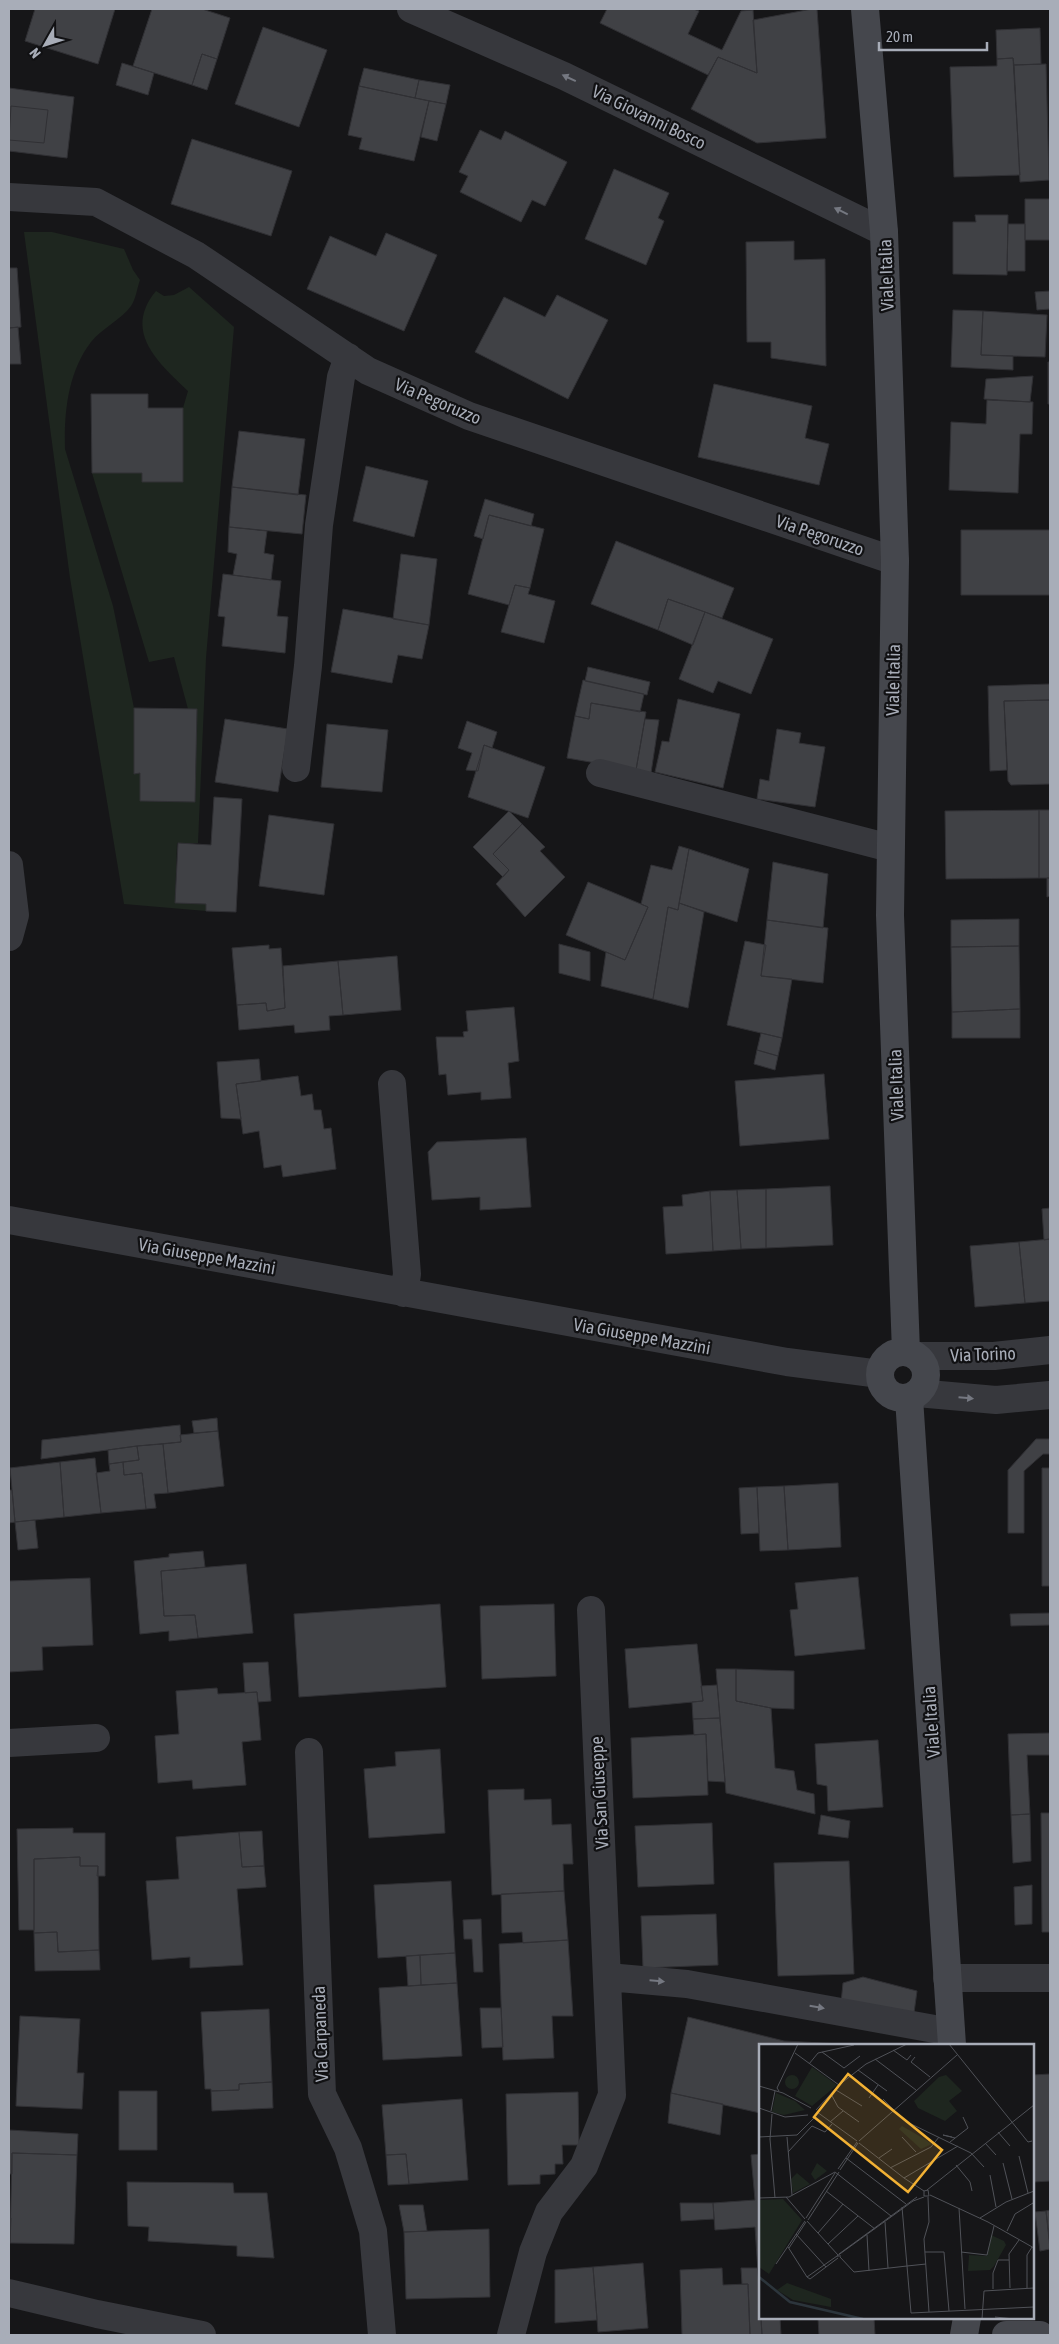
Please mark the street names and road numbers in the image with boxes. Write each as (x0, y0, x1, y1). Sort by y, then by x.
street label: Via Giovanni Bosco (589, 80, 709, 154)
street label: Viale Italia (874, 239, 898, 311)
street label: Via Pegoruzzo (392, 373, 484, 429)
street label: Via Pegoruzzo (773, 510, 867, 560)
street label: Viale Italia (882, 644, 904, 716)
street label: Viale Italia (884, 1049, 908, 1121)
street label: Via Giuseppe Mazzini (137, 1234, 277, 1278)
street label: Via Giuseppe Mazzini (572, 1314, 712, 1358)
street label: Via Torino (950, 1342, 1016, 1366)
street label: Viale Italia (918, 1685, 944, 1759)
street label: Via San Giuseppe (586, 1736, 612, 1850)
street label: Via Carpaneda (308, 1986, 332, 2082)

